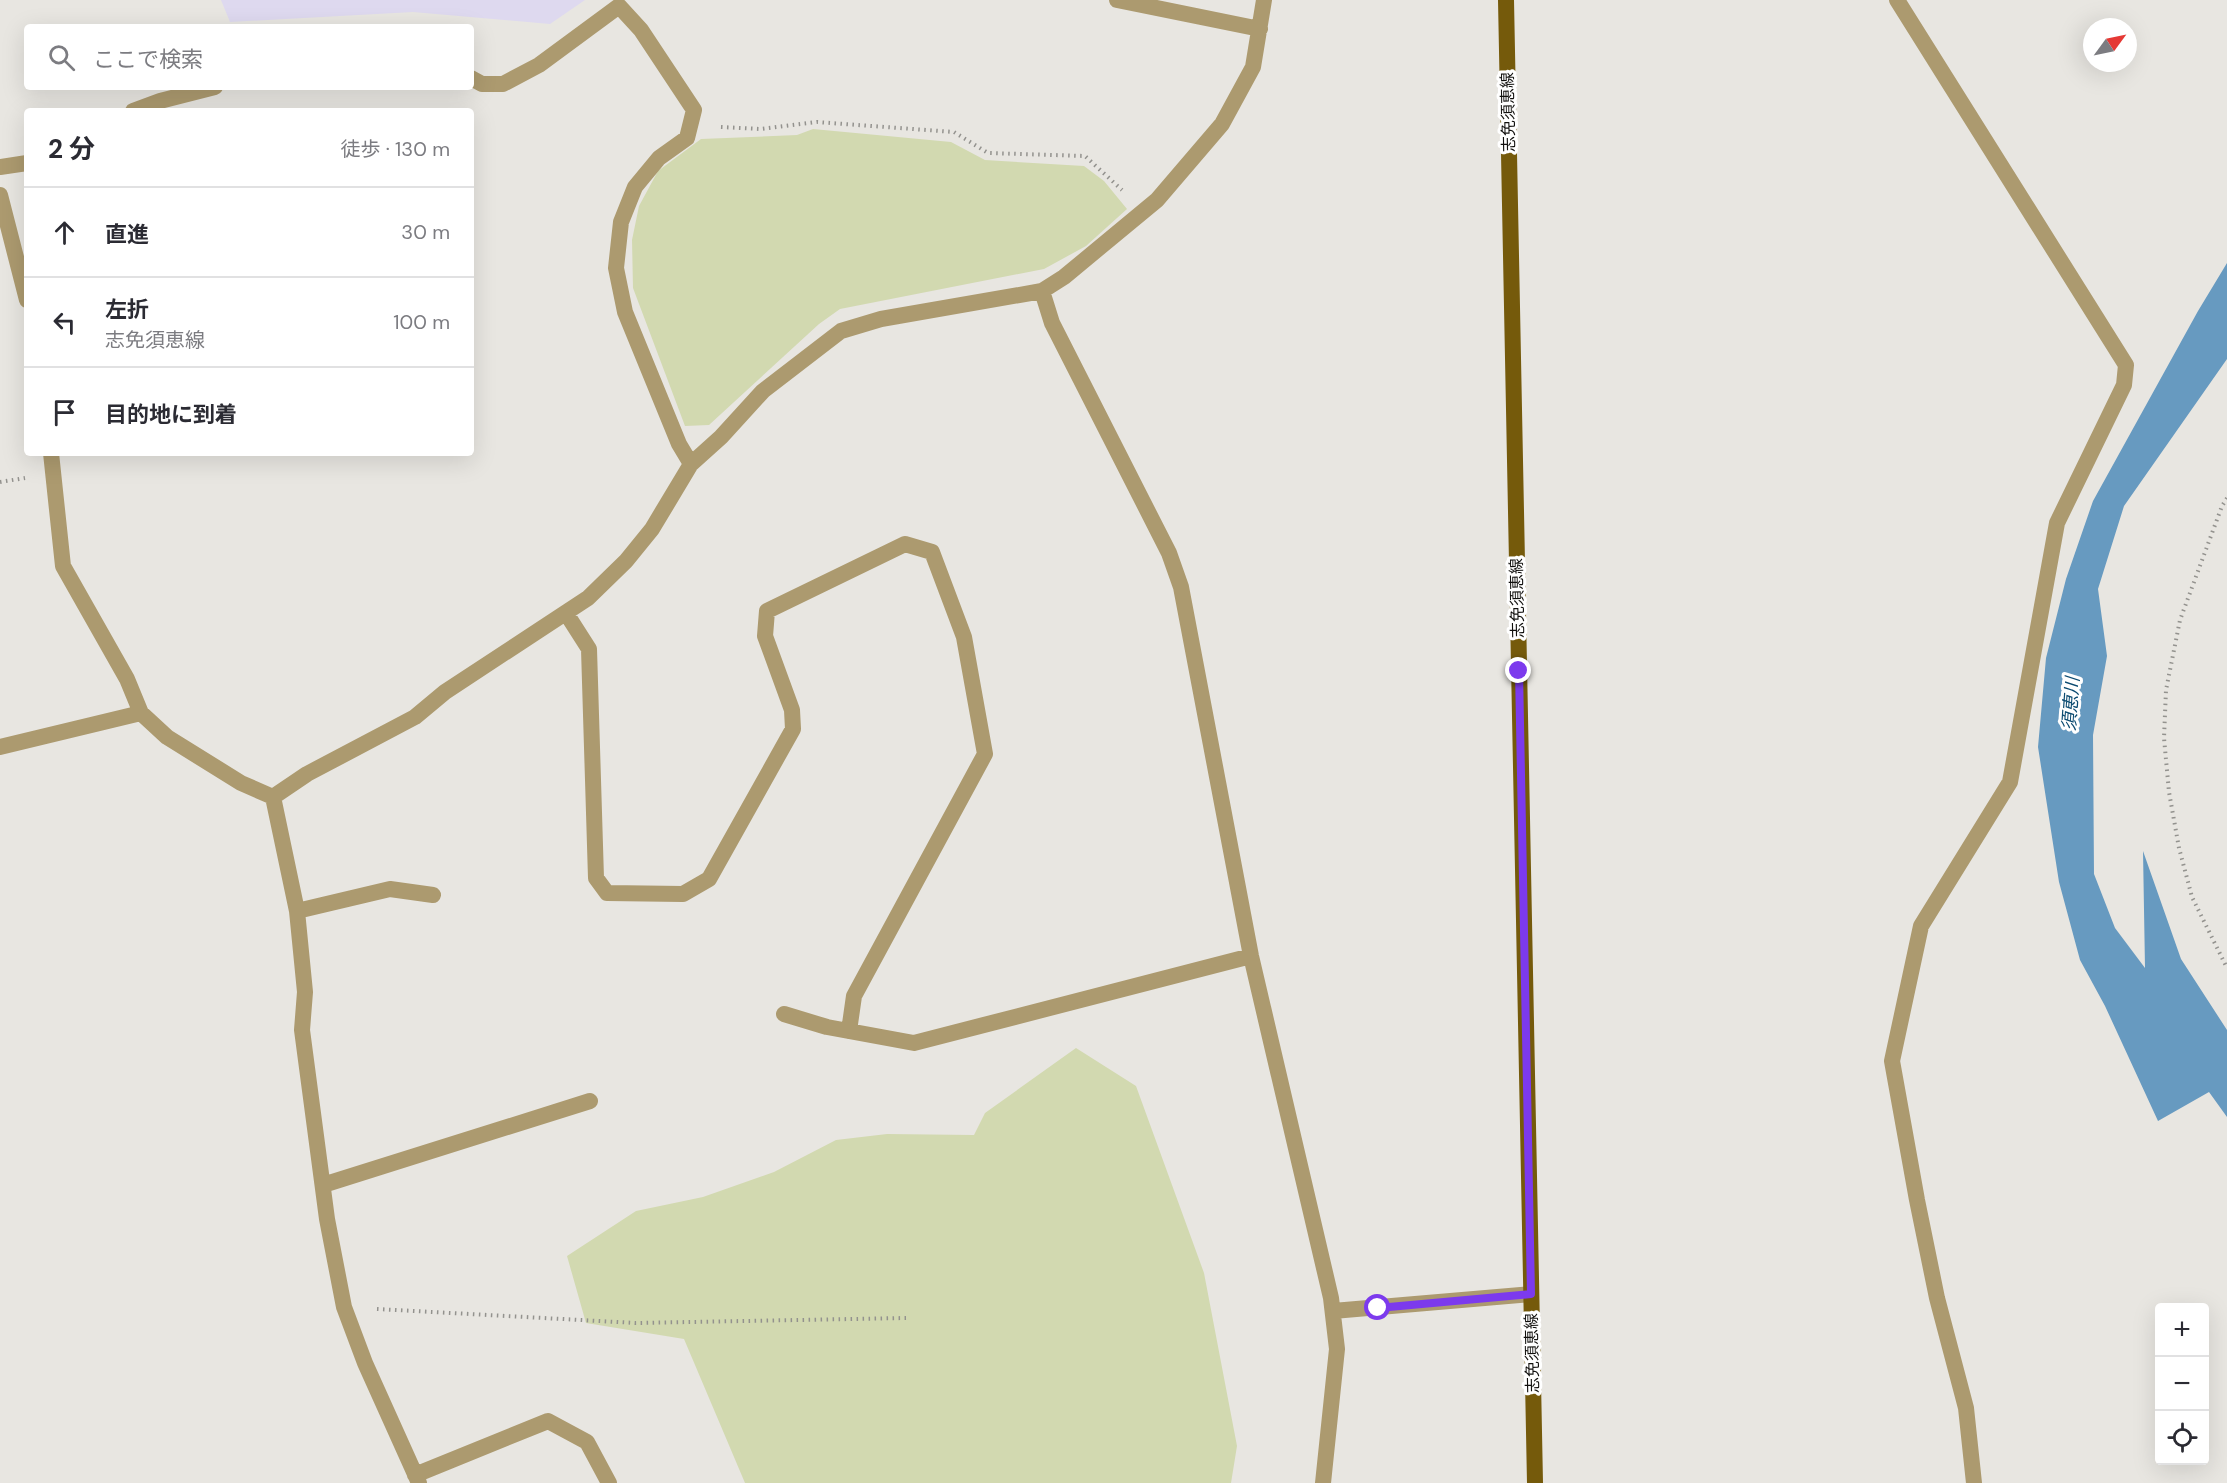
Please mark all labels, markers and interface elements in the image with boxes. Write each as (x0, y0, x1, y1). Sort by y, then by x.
north arrow (2083, 18, 2137, 72)
search box (24, 24, 474, 90)
icon: search (45, 41, 78, 74)
text: ここで検索 (93, 45, 203, 74)
street label: 志免須恵線 (1497, 72, 1519, 152)
text: 2 分 (48, 132, 95, 166)
text: 徒歩 · 130 m (341, 136, 450, 162)
icon: ahead (48, 216, 81, 249)
text: 30 m (401, 219, 450, 245)
text: 直進 (105, 220, 149, 249)
text: 左折 (105, 295, 149, 324)
icon: left (48, 306, 81, 339)
text: 100 m (393, 309, 450, 335)
text: 志免須恵線 (105, 327, 205, 353)
icon: arrive (48, 396, 81, 429)
text: 目的地に到着 (105, 400, 237, 429)
street label: 志免須恵線 (1506, 558, 1528, 638)
route end (1505, 657, 1531, 683)
water label: 須恵川 (2057, 674, 2085, 732)
route start (1364, 1294, 1390, 1320)
map controls (2155, 1303, 2209, 1465)
button: + (2155, 1303, 2209, 1357)
street label: 志免須恵線 (1521, 1313, 1543, 1393)
button: − (2155, 1357, 2209, 1411)
button: locate (2155, 1411, 2209, 1465)

